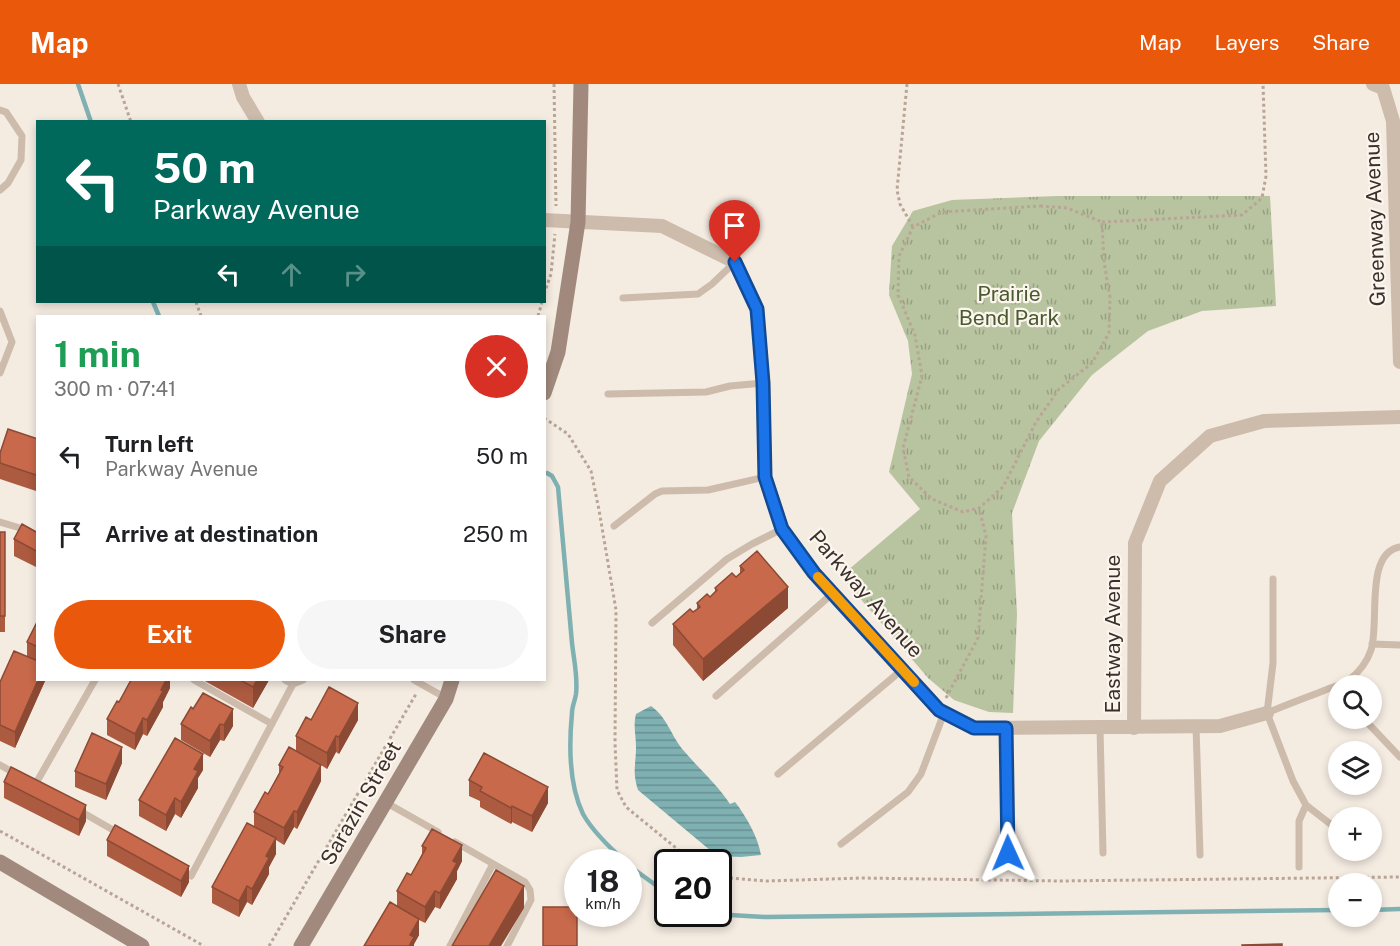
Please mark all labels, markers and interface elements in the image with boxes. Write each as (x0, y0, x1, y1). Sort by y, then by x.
text: Map (30, 26, 89, 59)
text: Map (1139, 30, 1182, 55)
text: Layers (1215, 30, 1279, 55)
text: Share (1312, 30, 1370, 55)
street label: Greenway Avenue (1359, 131, 1390, 307)
text: 50 m (153, 143, 256, 192)
icon: left (54, 144, 132, 222)
text: Parkway Avenue (153, 193, 360, 225)
pin (709, 200, 760, 262)
icon: arrive (718, 209, 751, 242)
icon: left (212, 258, 245, 291)
icon: ahead (275, 258, 308, 291)
icon: right (338, 258, 371, 291)
park label: Prairie Bend Park (959, 281, 1059, 330)
text: 1 min (54, 333, 141, 375)
button: close (465, 335, 528, 398)
text: 300 m · 07:41 (54, 377, 176, 401)
text: Turn left (105, 431, 194, 457)
icon: left (54, 440, 87, 473)
text: 50 m (476, 443, 528, 469)
text: Parkway Avenue (105, 457, 258, 481)
icon: arrive (54, 518, 87, 551)
text: Arrive at destination (105, 521, 318, 547)
text: 250 m (463, 521, 528, 547)
street label: Parkway Avenue (804, 525, 929, 663)
street label: Eastway Avenue (1100, 555, 1125, 713)
button: Exit (54, 600, 285, 669)
button: Share (297, 600, 528, 669)
map controls (1328, 675, 1382, 927)
button: search (1328, 675, 1382, 729)
street label: Sarazin Street (315, 736, 406, 869)
button: layers (1328, 741, 1382, 795)
button: + (1328, 807, 1382, 861)
position arrow (976, 821, 1040, 885)
speed limit sign: 20 (654, 849, 732, 927)
text: 18 (587, 863, 619, 899)
button: − (1328, 873, 1382, 927)
text: km/h (585, 895, 621, 912)

